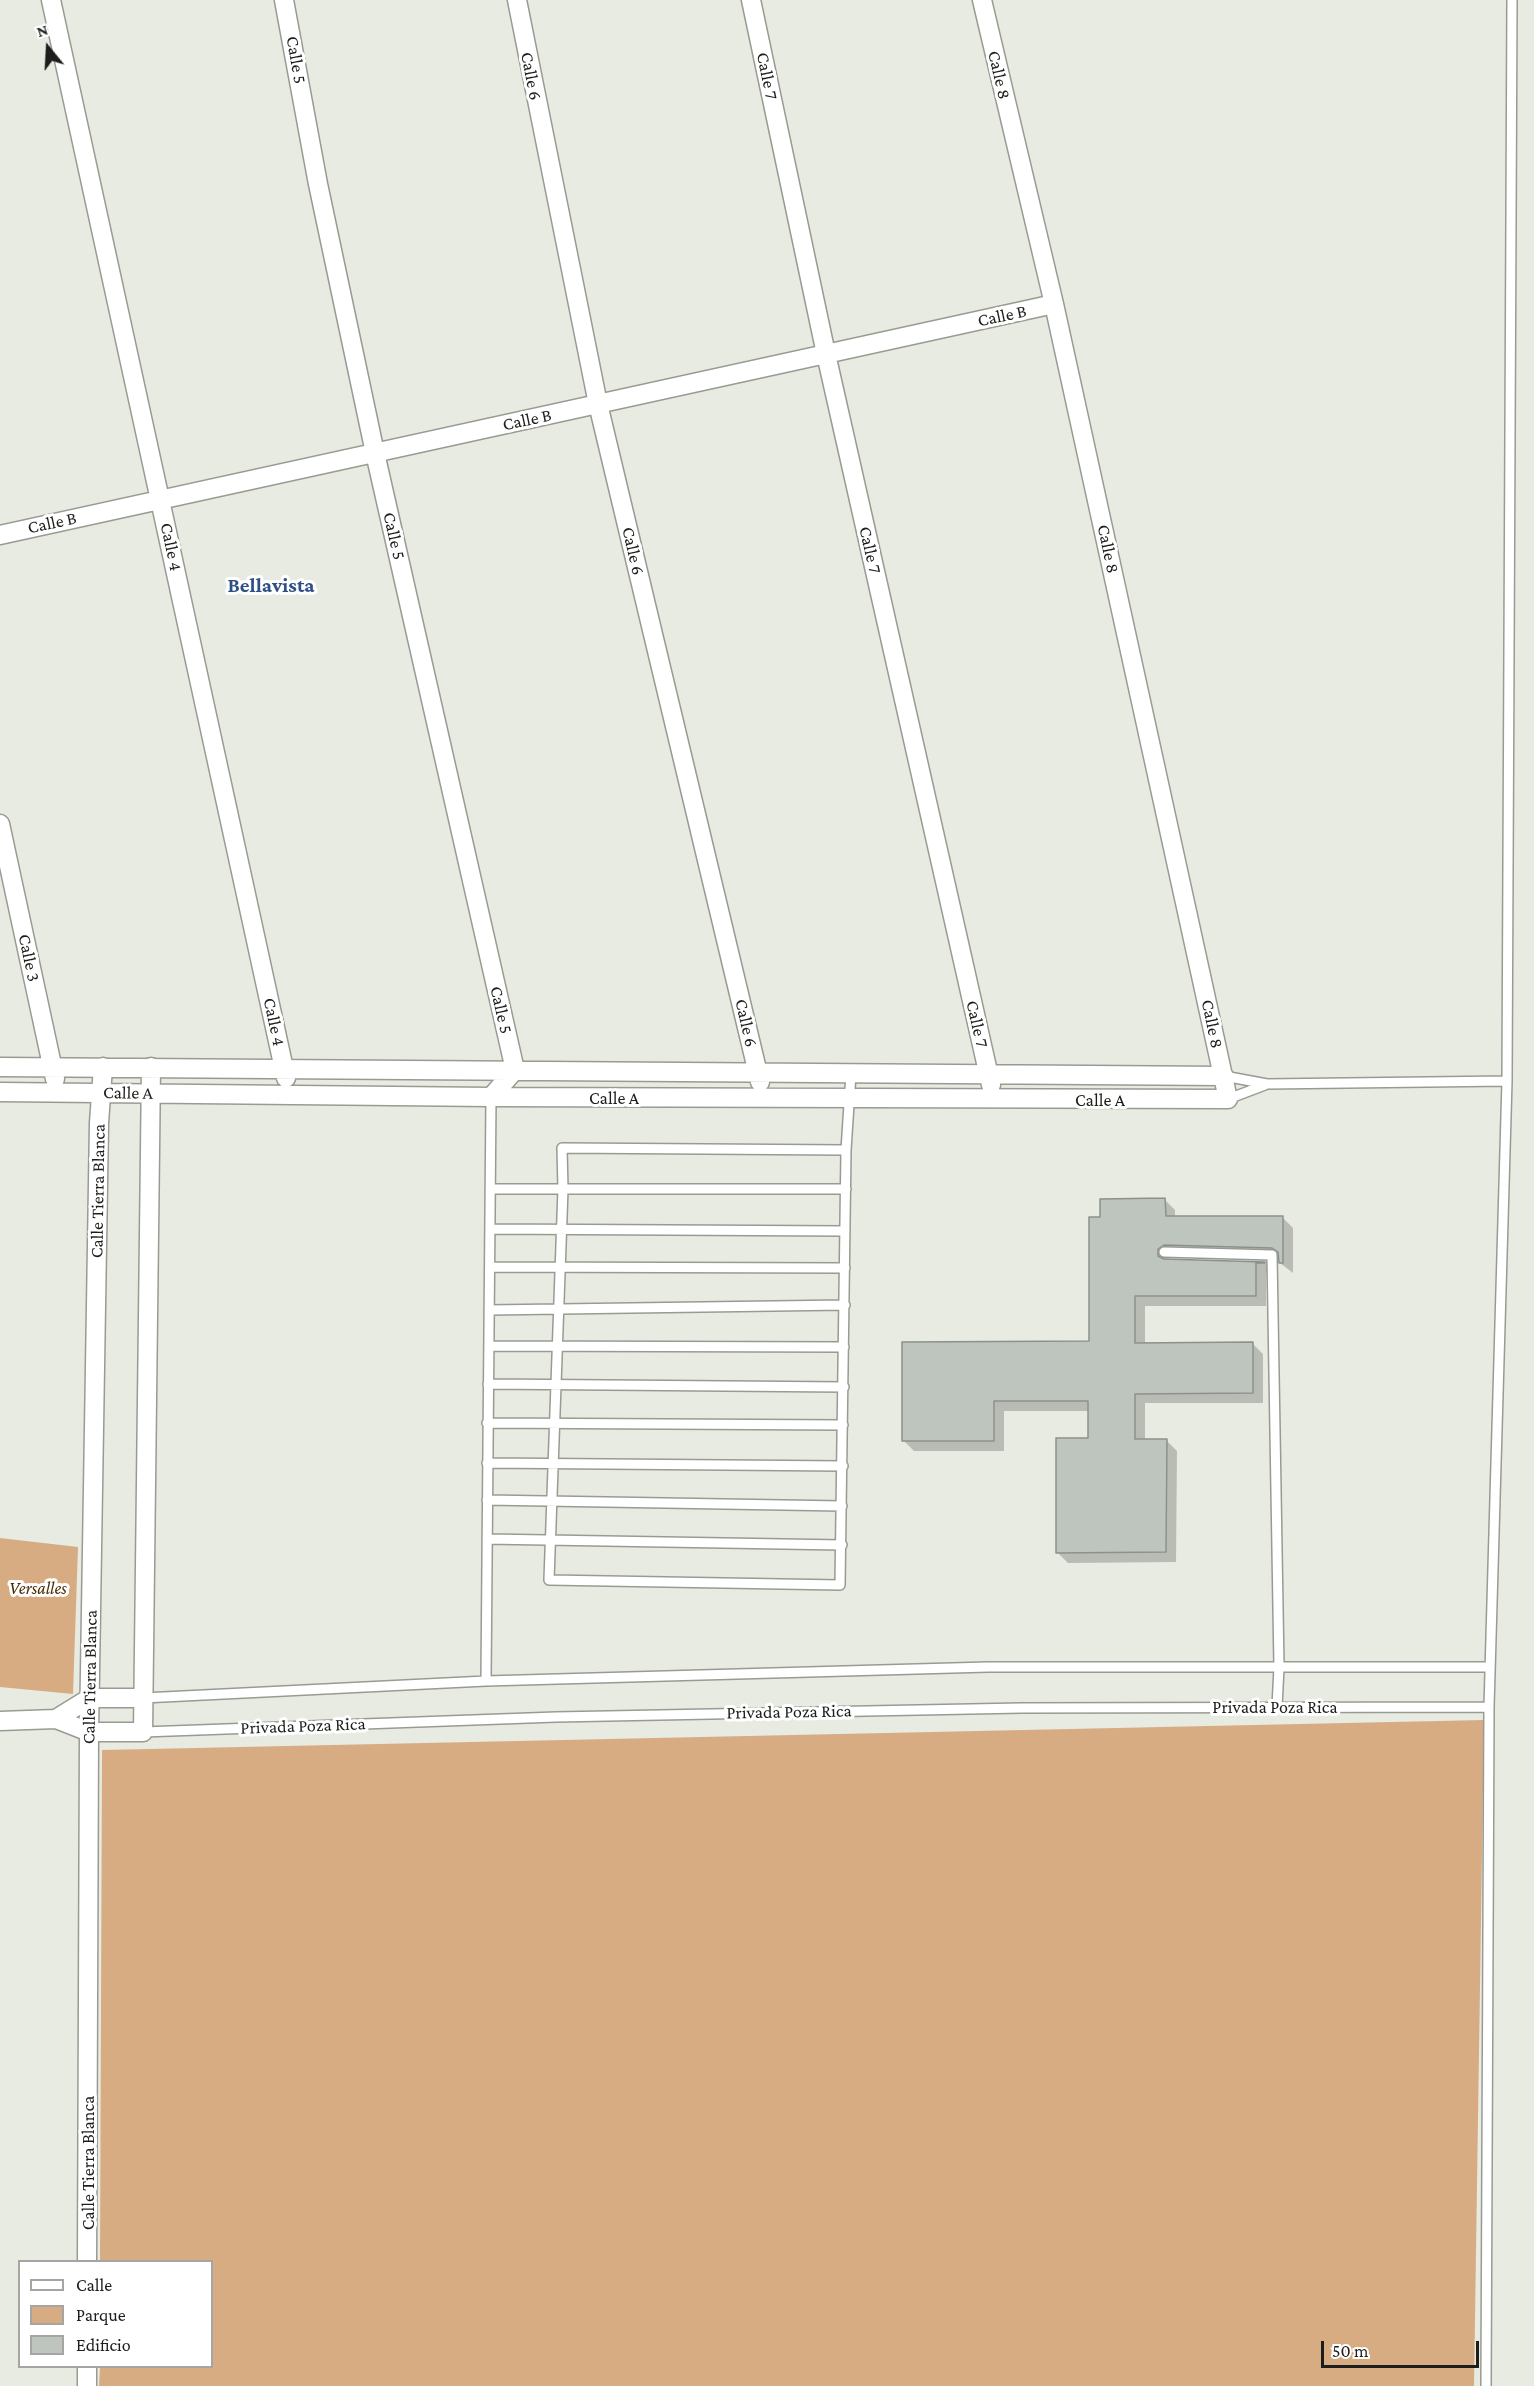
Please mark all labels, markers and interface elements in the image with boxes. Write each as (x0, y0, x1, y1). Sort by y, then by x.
north arrow (18, 18, 78, 78)
text: N (34, 21, 50, 40)
street label: Calle 5 (281, 34, 311, 86)
street label: Calle 8 (983, 49, 1015, 101)
street label: Calle 6 (516, 50, 546, 102)
street label: Calle 7 (751, 50, 783, 102)
street label: Calle B (976, 300, 1028, 332)
street label: Calle B (501, 404, 553, 436)
street label: Calle B (26, 507, 78, 539)
street label: Calle 5 (378, 510, 410, 562)
street label: Calle 4 (155, 521, 187, 573)
street label: Calle 8 (1092, 523, 1124, 575)
street label: Calle 7 (854, 524, 886, 576)
street label: Calle 6 (617, 525, 649, 577)
district label: Bellavista (227, 573, 315, 599)
street label: Calle 3 (13, 932, 45, 984)
street label: Calle 5 (485, 984, 517, 1036)
street label: Calle 4 (258, 996, 290, 1048)
street label: Calle 6 (730, 997, 762, 1049)
street label: Calle 7 (961, 998, 993, 1050)
street label: Calle 8 (1196, 998, 1228, 1050)
street label: Calle A (103, 1082, 153, 1104)
street label: Calle A (589, 1087, 639, 1109)
street label: Calle A (1075, 1089, 1125, 1111)
street label: Calle Tierra Blanca (86, 1124, 110, 1258)
park label: Versalles (9, 1577, 67, 1599)
street label: Calle Tierra Blanca (78, 1610, 102, 1744)
street label: Privada Poza Rica (1212, 1696, 1338, 1718)
street label: Privada Poza Rica (726, 1700, 852, 1724)
street label: Privada Poza Rica (240, 1713, 366, 1739)
street label: Calle Tierra Blanca (77, 2096, 99, 2230)
legend (18, 2260, 213, 2368)
text: Calle (76, 2275, 112, 2295)
text: Parque (76, 2305, 126, 2325)
scale bar (1324, 2329, 1482, 2367)
text: Edificio (76, 2335, 131, 2355)
text: 50 m (1332, 2341, 1369, 2361)

